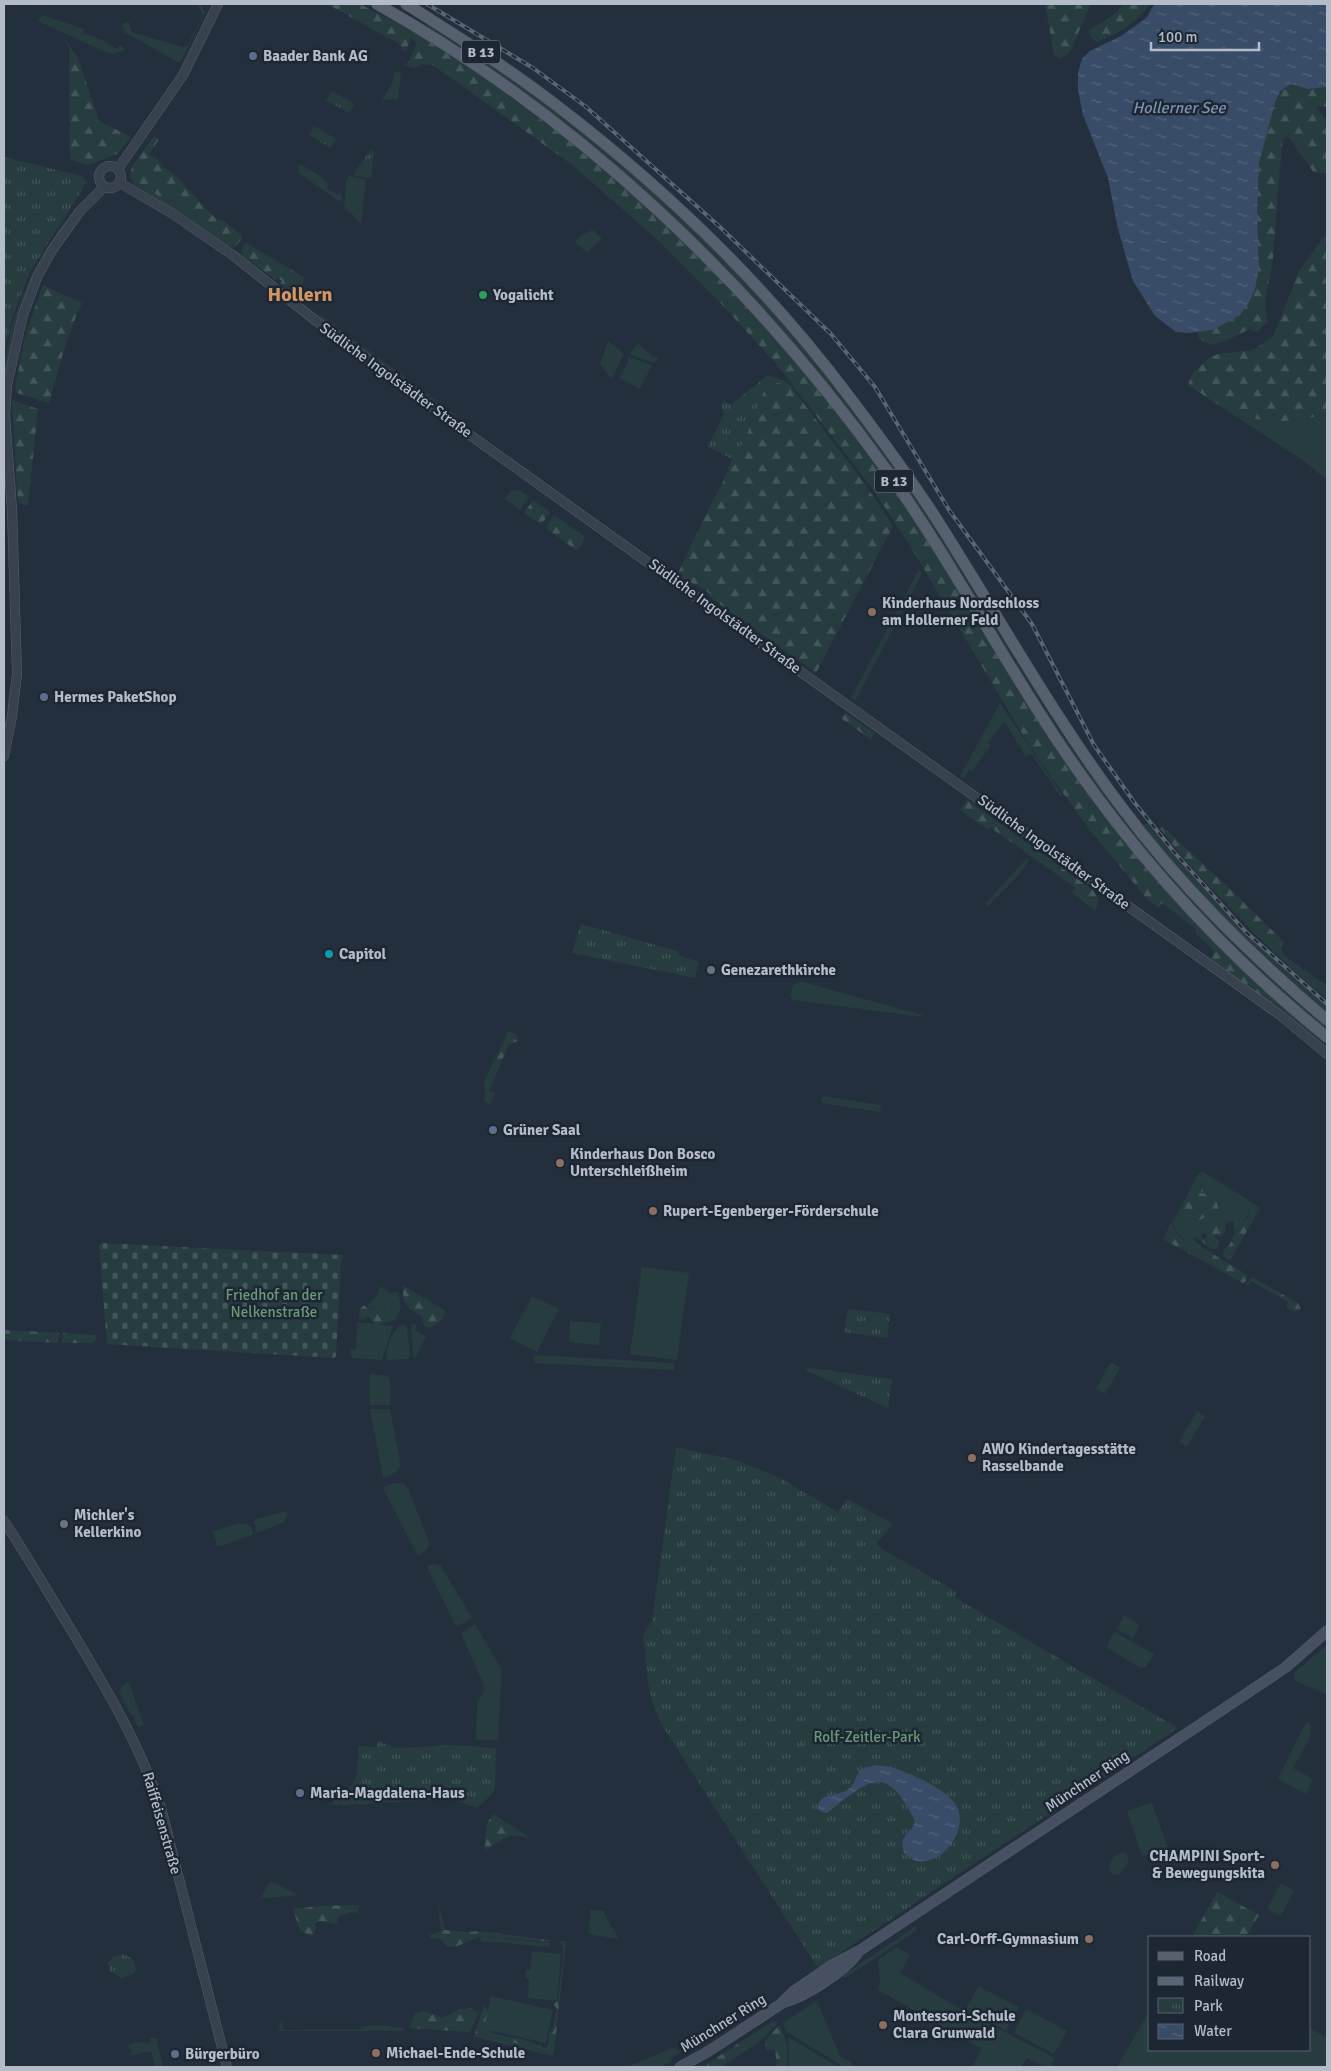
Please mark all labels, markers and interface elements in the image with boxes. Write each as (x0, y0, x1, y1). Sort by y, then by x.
scale bar (1151, 20, 1258, 52)
text: 100 m (1158, 28, 1198, 46)
road number: B 13 (462, 41, 500, 64)
place label: Baader Bank AG (263, 47, 368, 65)
marker: Baader Bank AG (247, 50, 259, 62)
water label: Hollerner See (1132, 98, 1227, 118)
district label: Hollern (267, 282, 333, 307)
place label: Yogalicht (492, 286, 554, 304)
marker: Yogalicht (477, 289, 489, 301)
street label: Südliche Ingolstädter Straße (316, 319, 476, 441)
road number: B 13 (875, 470, 913, 492)
street label: Südliche Ingolstädter Straße (645, 555, 805, 677)
place label: Kinderhaus Nordschloss am Hollerner Feld (882, 594, 1040, 629)
marker: Kinderhaus Nordschloss am Hollerner Feld (866, 606, 878, 618)
place label: Hermes PaketShop (54, 688, 177, 706)
marker: Hermes PaketShop (38, 691, 50, 703)
street label: Südliche Ingolstädter Straße (974, 791, 1134, 913)
place label: Capitol (339, 945, 387, 963)
marker: Capitol (323, 948, 335, 960)
place label: Genezarethkirche (721, 961, 836, 979)
marker: Genezarethkirche (705, 964, 717, 976)
place label: Grüner Saal (503, 1121, 581, 1139)
marker: Grüner Saal (487, 1124, 499, 1136)
place label: Kinderhaus Don Bosco Unterschleißheim (570, 1145, 716, 1180)
marker: Kinderhaus Don Bosco Unterschleißheim (554, 1157, 566, 1169)
place label: Rupert-Egenberger-Förderschule (663, 1202, 879, 1220)
marker: Rupert-Egenberger-Förderschule (647, 1205, 659, 1217)
park label: Friedhof an der Nelkenstraße (225, 1286, 323, 1321)
place label: AWO Kindertagesstätte Rasselbande (982, 1440, 1136, 1475)
marker: AWO Kindertagesstätte Rasselbande (966, 1452, 978, 1464)
place label: Michler's Kellerkino (74, 1506, 142, 1541)
marker: Michler's Kellerkino (58, 1518, 70, 1530)
park label: Rolf-Zeitler-Park (813, 1728, 921, 1746)
street label: Münchner Ring (1042, 1746, 1132, 1816)
street label: Raiffeisenstraße (139, 1770, 185, 1876)
place label: Maria-Magdalena-Haus (310, 1784, 465, 1802)
marker: Maria-Magdalena-Haus (294, 1787, 306, 1799)
place label: CHAMPINI Sport- & Bewegungskita (1149, 1847, 1265, 1882)
marker: CHAMPINI Sport- & Bewegungskita (1269, 1859, 1281, 1871)
place label: Carl-Orff-Gymnasium (937, 1930, 1079, 1948)
marker: Carl-Orff-Gymnasium (1083, 1933, 1095, 1945)
legend (1148, 1936, 1311, 2051)
text: Road (1194, 1947, 1226, 1965)
text: Railway (1194, 1972, 1244, 1990)
street label: Münchner Ring (677, 1990, 769, 2056)
text: Park (1194, 1997, 1223, 2015)
place label: Montessori-Schule Clara Grunwald (893, 2007, 1016, 2042)
marker: Montessori-Schule Clara Grunwald (877, 2019, 889, 2031)
text: Water (1194, 2022, 1232, 2040)
place label: Michael-Ende-Schule (386, 2044, 525, 2062)
place label: Bürgerbüro (185, 2045, 260, 2063)
marker: Michael-Ende-Schule (370, 2047, 382, 2059)
marker: Bürgerbüro (169, 2048, 181, 2060)

